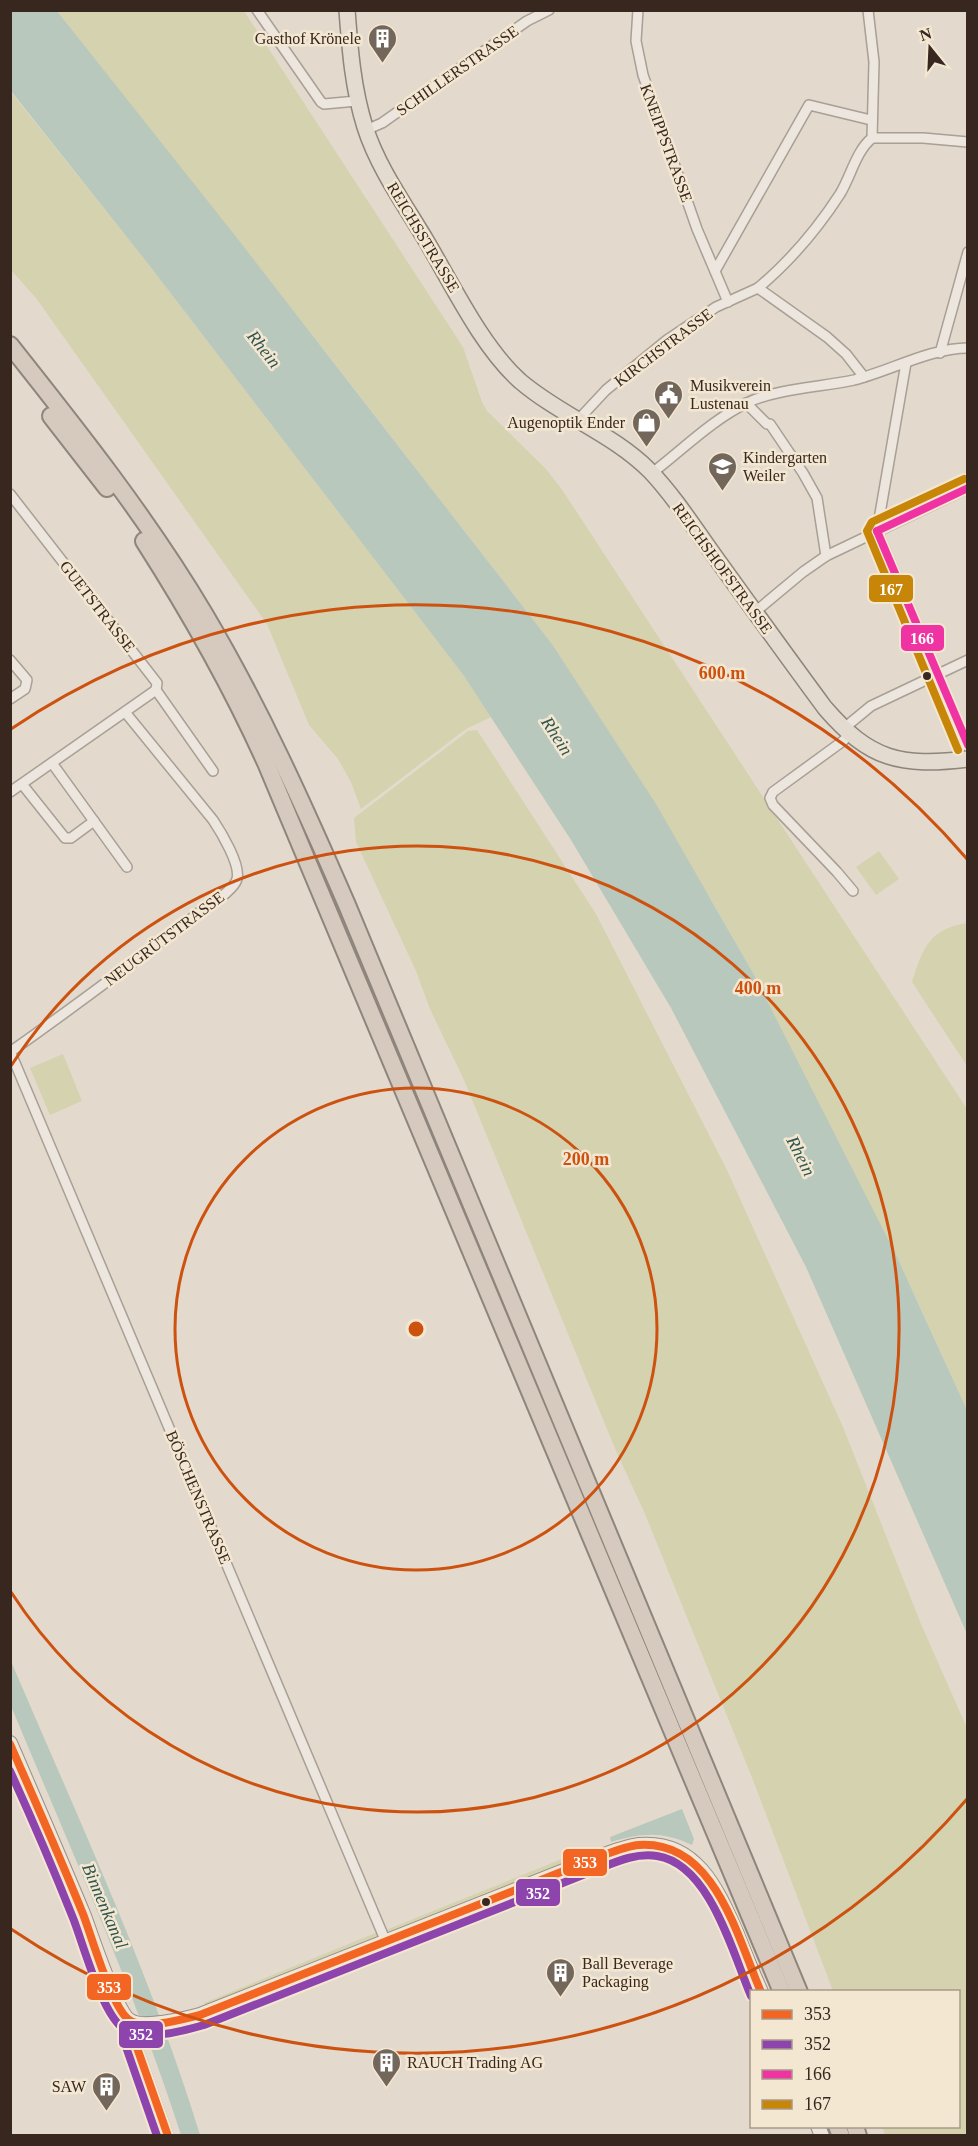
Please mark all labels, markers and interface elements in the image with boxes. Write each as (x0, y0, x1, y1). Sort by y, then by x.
north arrow (900, 18, 960, 78)
building icon: Gasthof Krönele (366, 22, 398, 64)
street label: SCHILLERSTRASSE (393, 22, 522, 119)
text: N (917, 24, 934, 44)
place label: Gasthof Krönele (255, 30, 361, 47)
street label: KNEIPPSTRASSE (637, 82, 696, 205)
street label: REICHSSTRASSE (384, 179, 463, 295)
street label: KIRCHSTRASSE (611, 305, 716, 390)
water label: Rhein (243, 326, 285, 372)
place label: Musikverein Lustenau (690, 377, 771, 412)
public building icon: Musikverein Lustenau (653, 378, 685, 420)
shop icon: Augenoptik Ender (630, 406, 662, 448)
place label: Augenoptik Ender (507, 414, 626, 432)
place label: Kindergarten Weiler (743, 449, 827, 484)
school or university icon: Kindergarten Weiler (706, 450, 738, 492)
street label: REICHSHOFSTRASSE (669, 500, 776, 637)
street label: GUETSTRASSE (57, 557, 139, 655)
line badge: 167 (868, 574, 914, 603)
text: 167 (879, 581, 903, 598)
line badge: 166 (900, 624, 945, 652)
text: 166 (910, 630, 934, 647)
text: 600 m (699, 663, 745, 683)
unlabelled marker (921, 670, 933, 682)
water label: Rhein (537, 712, 577, 759)
street label: NEUGRÜTSTRASSE (101, 888, 227, 989)
text: 400 m (735, 978, 781, 998)
water label: Rhein (782, 1132, 819, 1179)
text: 200 m (563, 1149, 609, 1169)
centre of rings (406, 1319, 426, 1339)
street label: BÖSCHENSTRASSE (163, 1428, 234, 1566)
line badge: 353 (562, 1848, 608, 1877)
text: 353 (573, 1854, 597, 1871)
water label: Binnenkanal (78, 1860, 132, 1952)
line badge: 352 (515, 1878, 561, 1907)
text: 352 (526, 1885, 550, 1902)
unlabelled marker (480, 1896, 492, 1908)
place label: Ball Beverage Packaging (582, 1955, 673, 1991)
building icon: Ball Beverage Packaging (545, 1956, 577, 1998)
line badge: 353 (86, 1973, 132, 2001)
text: 353 (97, 1979, 121, 1996)
legend (750, 1990, 960, 2128)
text: 353 (804, 2004, 831, 2024)
line badge: 352 (118, 2020, 164, 2049)
text: 352 (129, 2026, 153, 2043)
text: 352 (804, 2034, 831, 2054)
building icon: RAUCH Trading AG (370, 2046, 402, 2088)
place label: RAUCH Trading AG (407, 2054, 543, 2072)
text: 166 (804, 2064, 831, 2084)
building icon: SAW (91, 2070, 123, 2112)
place label: SAW (52, 2078, 87, 2095)
text: 167 (804, 2094, 831, 2114)

